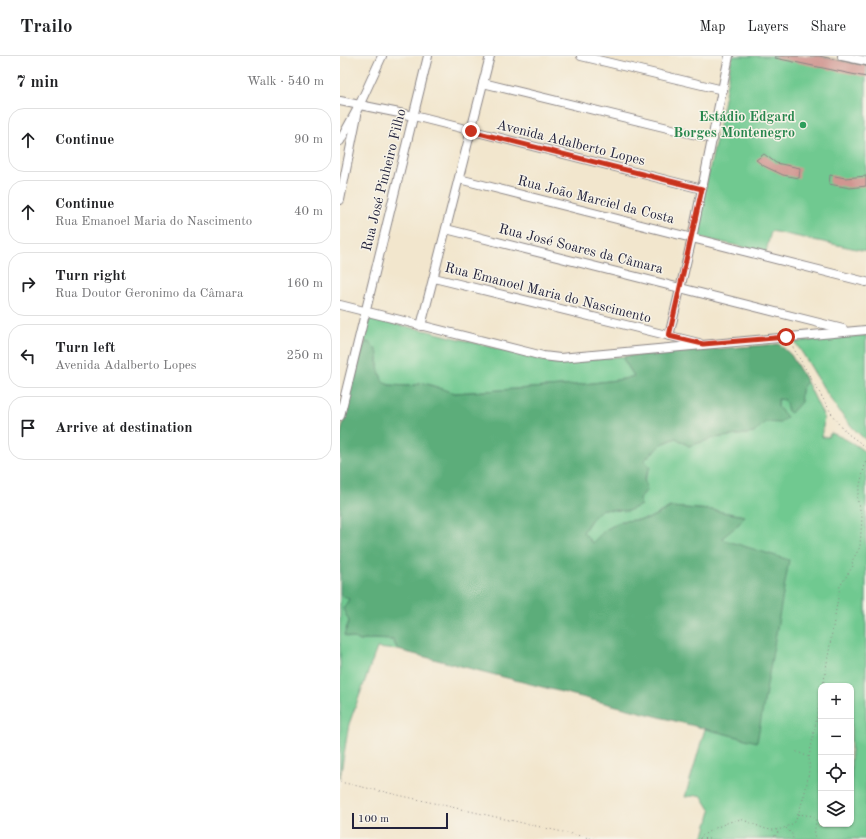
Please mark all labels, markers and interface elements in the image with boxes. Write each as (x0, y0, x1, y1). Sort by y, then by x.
text: Trailo (20, 18, 73, 37)
text: Map (700, 20, 726, 34)
text: Layers (748, 20, 789, 34)
text: Share (811, 20, 846, 34)
text: 7 min (16, 74, 59, 91)
text: Walk · 540 m (247, 75, 324, 88)
street label: Rua José Pinheiro Filho (360, 107, 408, 253)
place label: Estádio Edgard Borges Montenegro (673, 110, 795, 140)
street label: Avenida Adalberto Lopes (495, 118, 647, 168)
marker: Estádio Edgard Borges Montenegro (798, 120, 808, 130)
route end (462, 122, 480, 140)
icon: ahead (17, 129, 39, 151)
text: Continue (55, 133, 114, 148)
text: 90 m (294, 133, 323, 146)
street label: Rua João Marciel da Costa (516, 174, 676, 226)
text: Continue (55, 197, 114, 212)
icon: ahead (17, 201, 39, 223)
text: 40 m (294, 205, 323, 218)
text: Rua Emanoel Maria do Nascimento (55, 215, 252, 228)
street label: Rua José Soares da Câmara (497, 222, 665, 276)
street label: Rua Emanoel Maria do Nascimento (443, 261, 653, 326)
text: Turn right (55, 269, 126, 284)
icon: right (17, 273, 39, 295)
text: 160 m (286, 277, 323, 290)
text: Rua Doutor Geronimo da Câmara (55, 287, 243, 300)
route start (777, 328, 795, 346)
text: Turn left (55, 341, 115, 356)
icon: left (17, 345, 39, 367)
text: 250 m (286, 349, 323, 362)
text: Avenida Adalberto Lopes (55, 359, 197, 372)
icon: arrive (17, 417, 39, 439)
text: Arrive at destination (55, 421, 193, 436)
map controls (818, 683, 854, 827)
button: + (818, 683, 854, 719)
button: − (818, 719, 854, 755)
button: locate (818, 755, 854, 791)
button: layers (818, 791, 854, 827)
scale bar (352, 811, 448, 830)
text: 100 m (358, 814, 389, 825)

